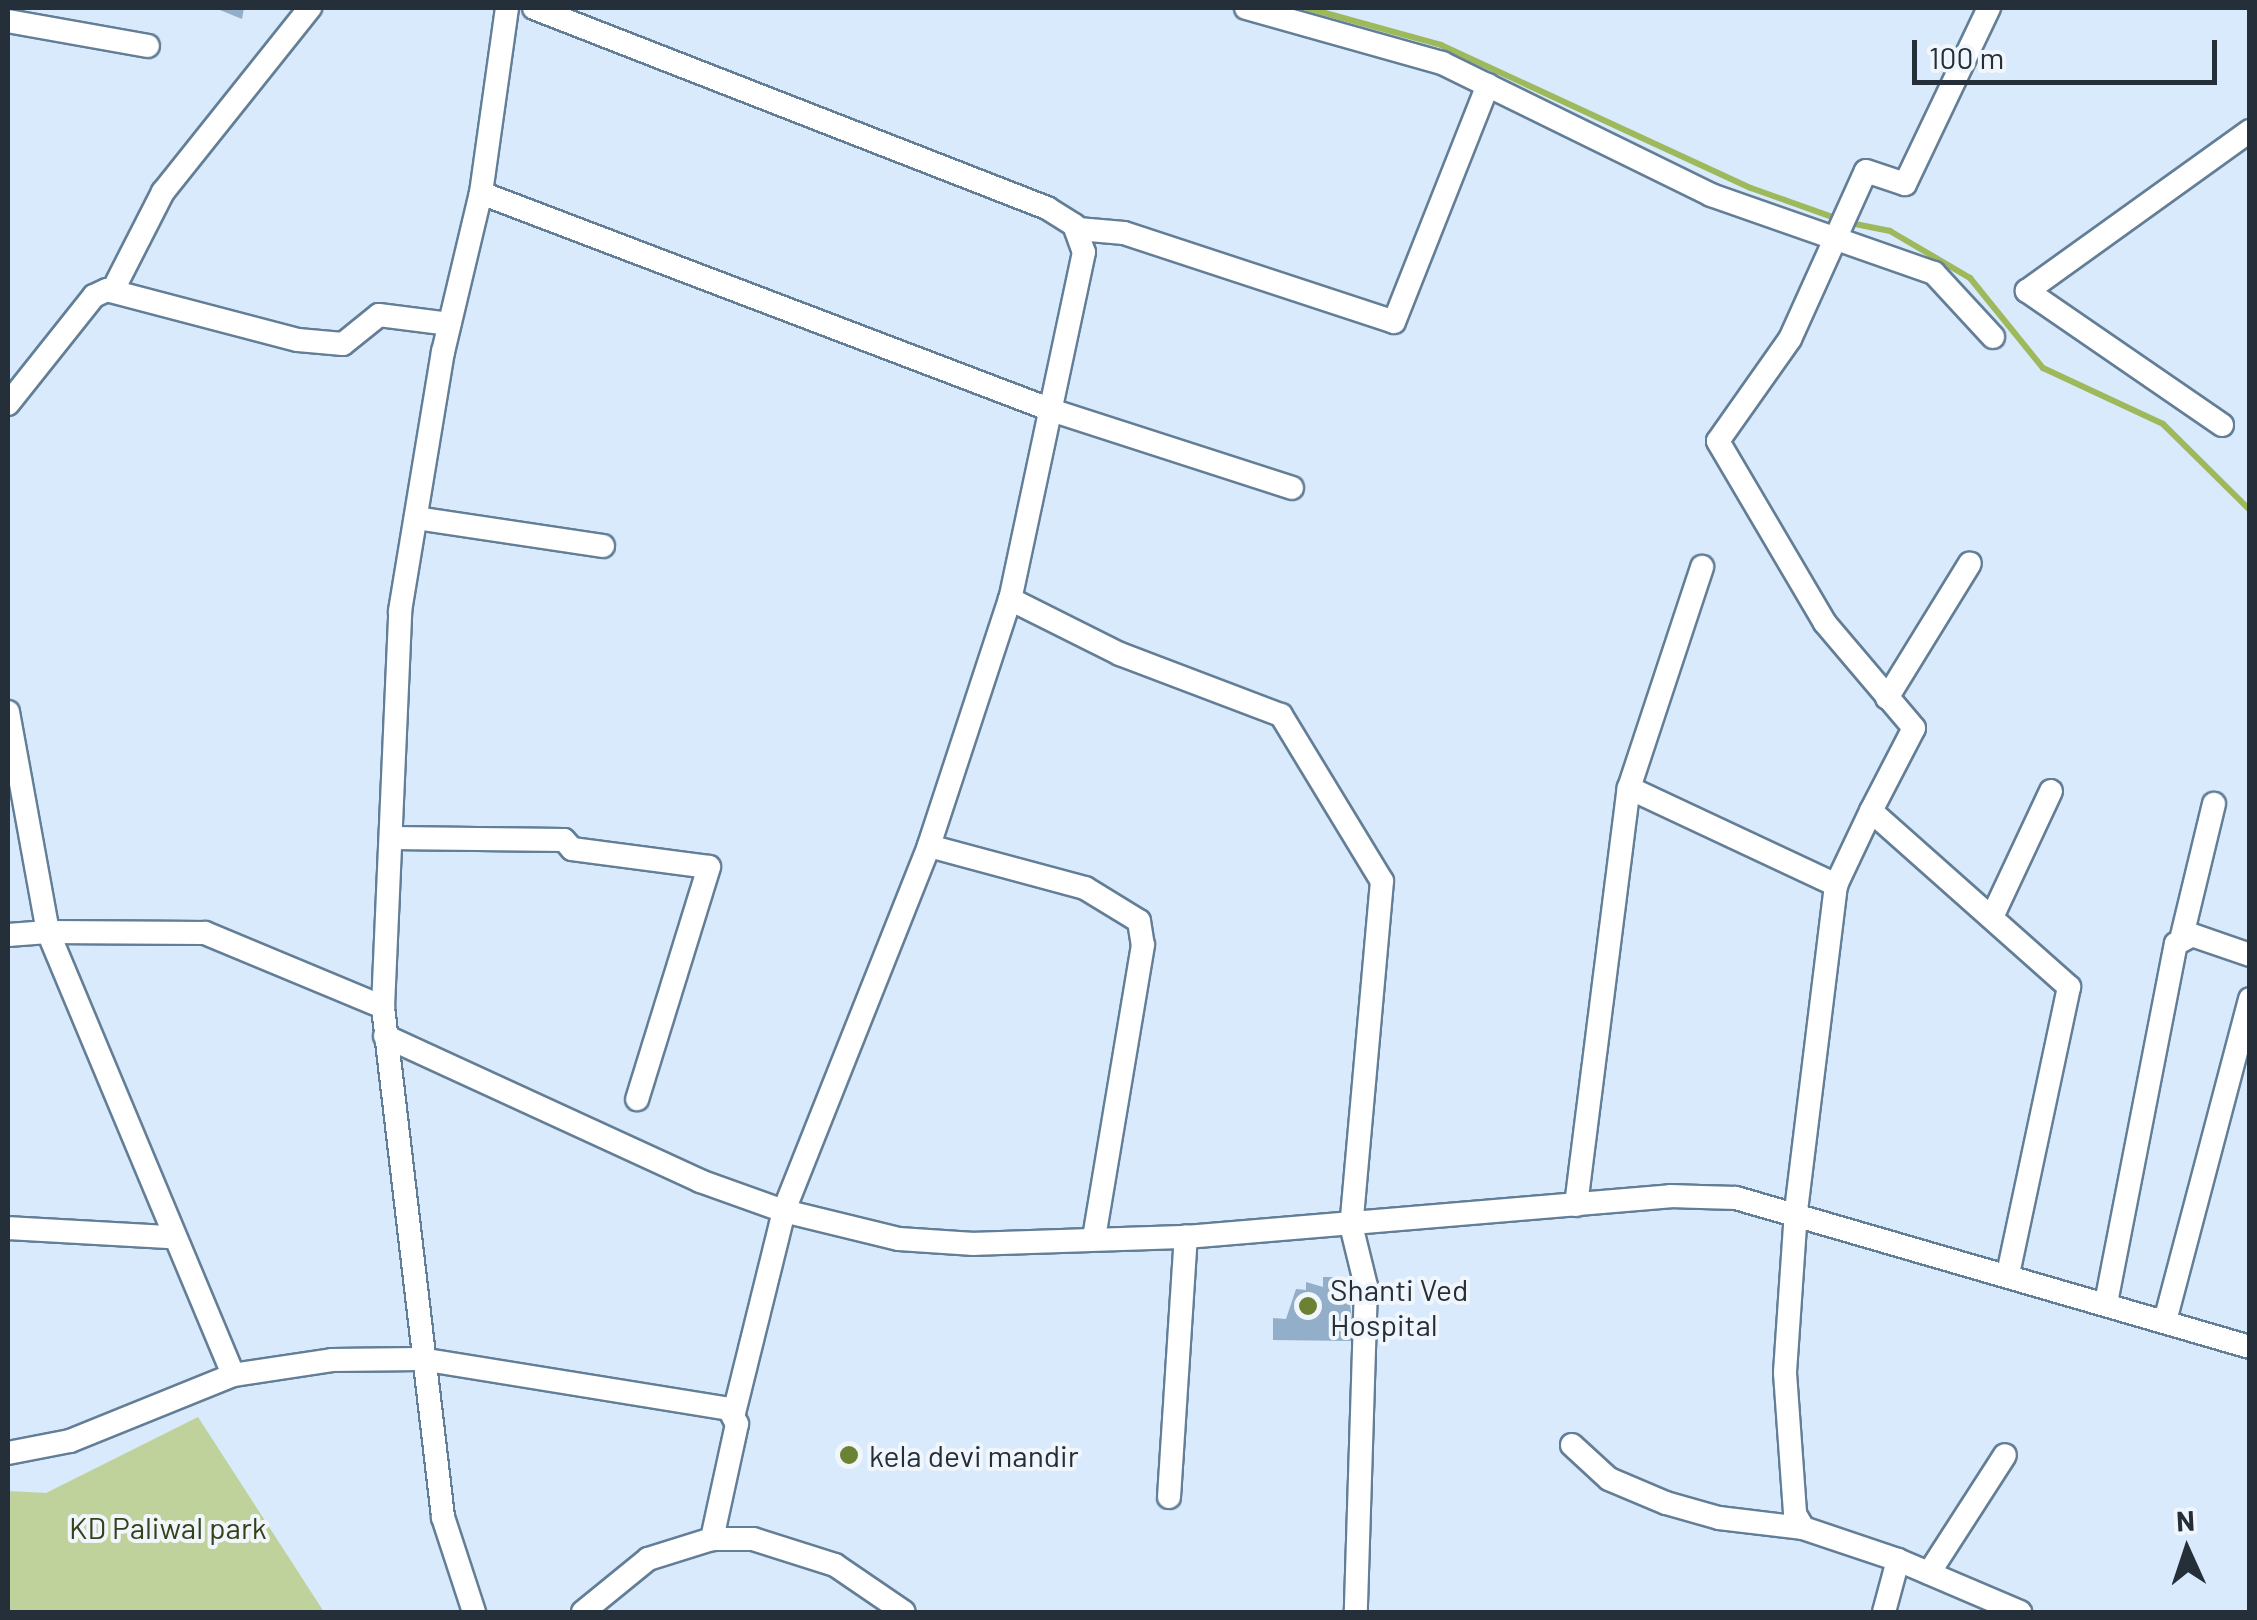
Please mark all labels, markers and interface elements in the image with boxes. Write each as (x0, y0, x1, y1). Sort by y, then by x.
scale bar (1917, 20, 2222, 82)
text: 100 m (1929, 39, 2004, 75)
place label: Shanti Ved Hospital (1330, 1271, 1468, 1342)
marker: Shanti Ved Hospital (1295, 1293, 1321, 1319)
place label: kela devi mandir (869, 1437, 1079, 1473)
marker: kela devi mandir (838, 1444, 860, 1466)
north arrow (2137, 1500, 2237, 1600)
text: N (2175, 1503, 2196, 1538)
park label: KD Paliwal park (69, 1509, 267, 1545)

